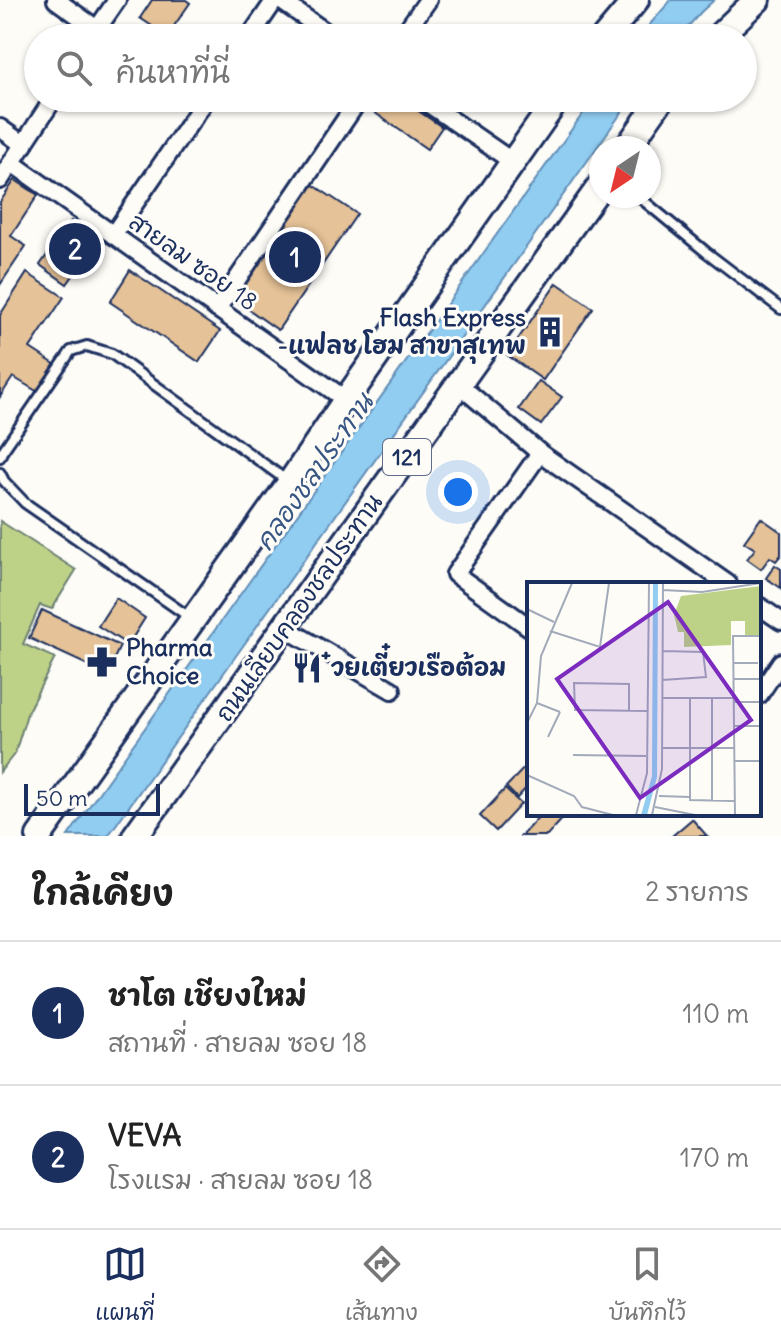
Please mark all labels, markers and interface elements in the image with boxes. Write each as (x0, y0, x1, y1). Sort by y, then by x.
search box (24, 24, 757, 112)
icon: search (52, 46, 96, 90)
text: ค้นหาที่นี่ (116, 53, 230, 91)
north arrow (589, 136, 661, 208)
street label: สายลม ซอย 18 (123, 206, 264, 317)
pin: 2 (49, 219, 101, 279)
pin: 1 (269, 227, 321, 287)
place label: Flash Express -แฟลช โฮม สาขาสุเทพ (278, 302, 526, 364)
building icon: Flash Express -แฟลช โฮม สาขาสุเทพ (533, 315, 567, 349)
water label: คลองชลประทาน (248, 385, 381, 556)
road number: 121 (383, 439, 431, 475)
your location (438, 472, 478, 512)
street label: ถนนเลียบคลองชลประทาน (208, 488, 388, 727)
inset map (527, 582, 761, 816)
place label: Pharma Choice (126, 632, 213, 690)
place label: ๋วยเตี๋ยวเรือต้อม (321, 643, 506, 682)
pharmacy icon: Pharma Choice (85, 645, 119, 679)
restaurant icon: ๋วยเตี๋ยวเรือต้อม (290, 651, 324, 685)
scale bar (24, 780, 160, 816)
text: 50 m (36, 784, 88, 812)
text: ใกล้เคียง (32, 871, 174, 914)
text: 2 รายการ (645, 875, 749, 908)
text: ชาโต เชียงใหม่ (108, 976, 306, 1014)
text: 1 (53, 997, 63, 1030)
text: 110 m (682, 997, 749, 1030)
text: สถานที่ · สายลม ซอย 18 (108, 1026, 367, 1059)
text: VEVA (108, 1116, 182, 1154)
text: 2 (51, 1141, 65, 1174)
text: 170 m (680, 1141, 749, 1174)
text: โรงแรม · สายลม ซอย 18 (108, 1163, 373, 1196)
tab: แผนที่ (95, 1242, 155, 1328)
tab: เส้นทาง (345, 1242, 418, 1328)
tab: บันทึกไว้ (608, 1242, 686, 1328)

